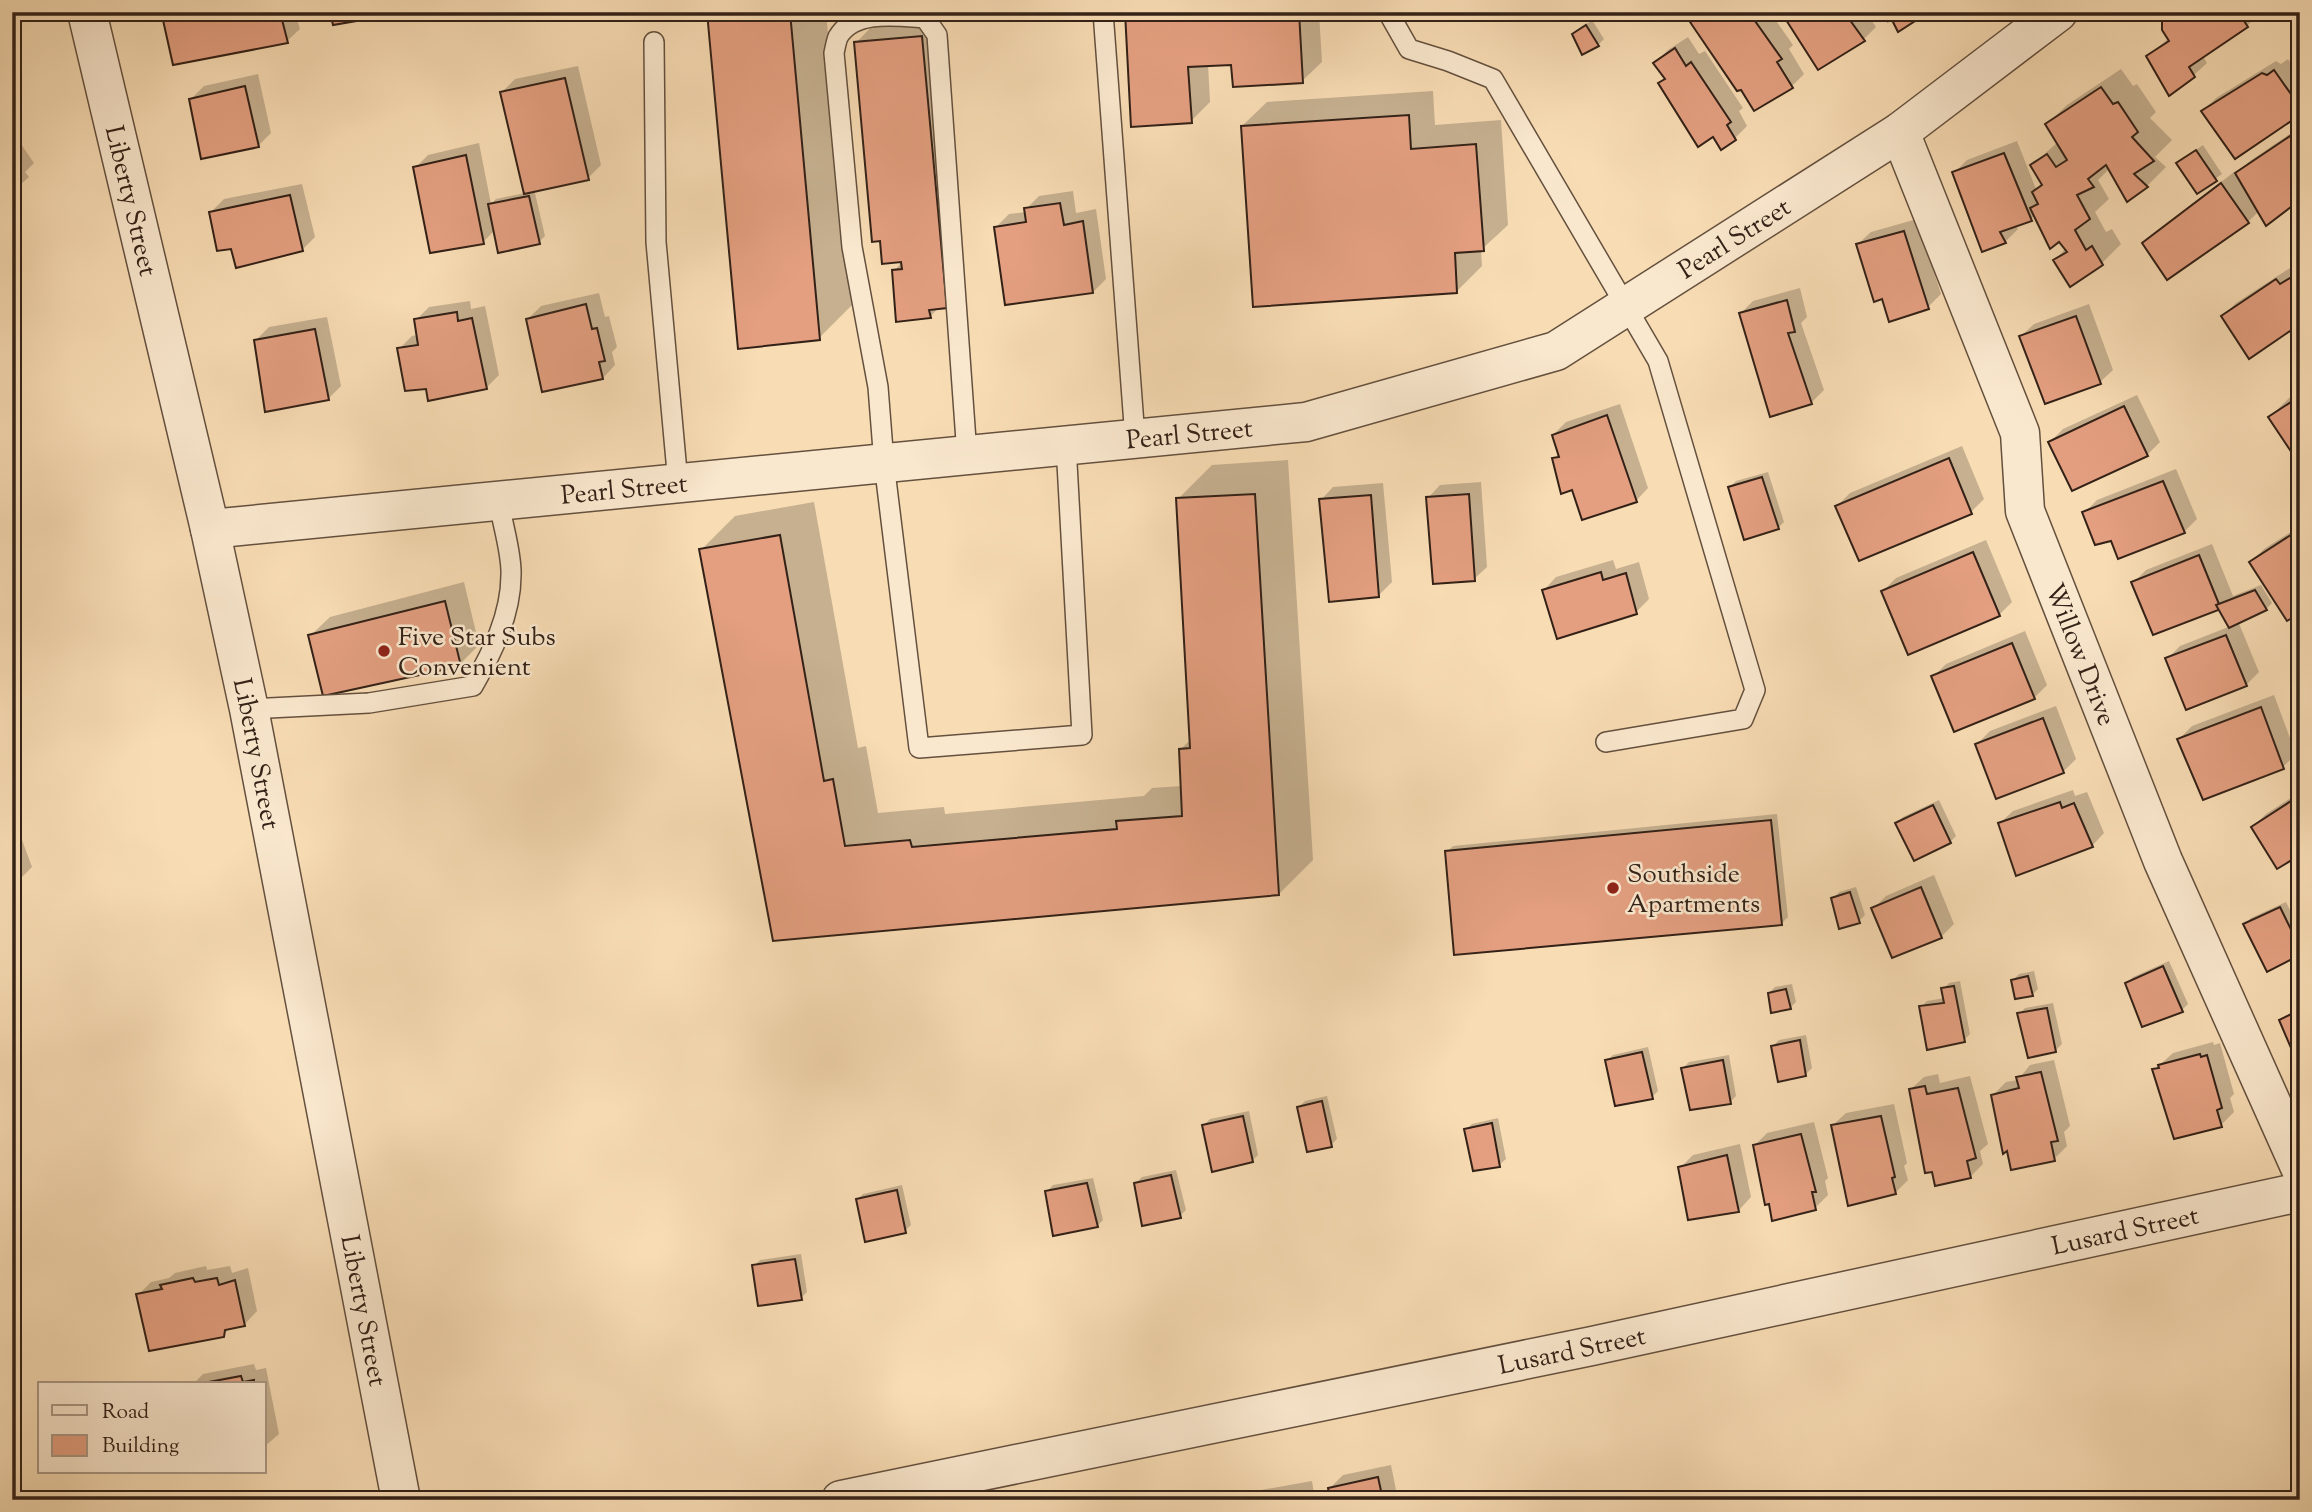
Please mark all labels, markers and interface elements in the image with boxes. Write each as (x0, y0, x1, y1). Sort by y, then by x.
street label: Liberty Street (94, 122, 165, 280)
street label: Pearl Street (1672, 190, 1799, 290)
street label: Pearl Street (1125, 411, 1255, 460)
street label: Pearl Street (559, 466, 689, 516)
street label: Willow Drive (2034, 578, 2124, 732)
place label: Five Star Subs Convenient (398, 620, 556, 687)
marker: Five Star Subs Convenient (376, 643, 392, 659)
street label: Liberty Street (222, 675, 288, 833)
place label: Southside Apartments (1627, 857, 1760, 924)
marker: Southside Apartments (1605, 880, 1621, 896)
street label: Lusard Street (2048, 1199, 2203, 1267)
street label: Liberty Street (329, 1232, 395, 1390)
street label: Lusard Street (1495, 1319, 1650, 1386)
legend (38, 1382, 266, 1474)
text: Road (102, 1398, 149, 1428)
text: Building (102, 1432, 179, 1462)

